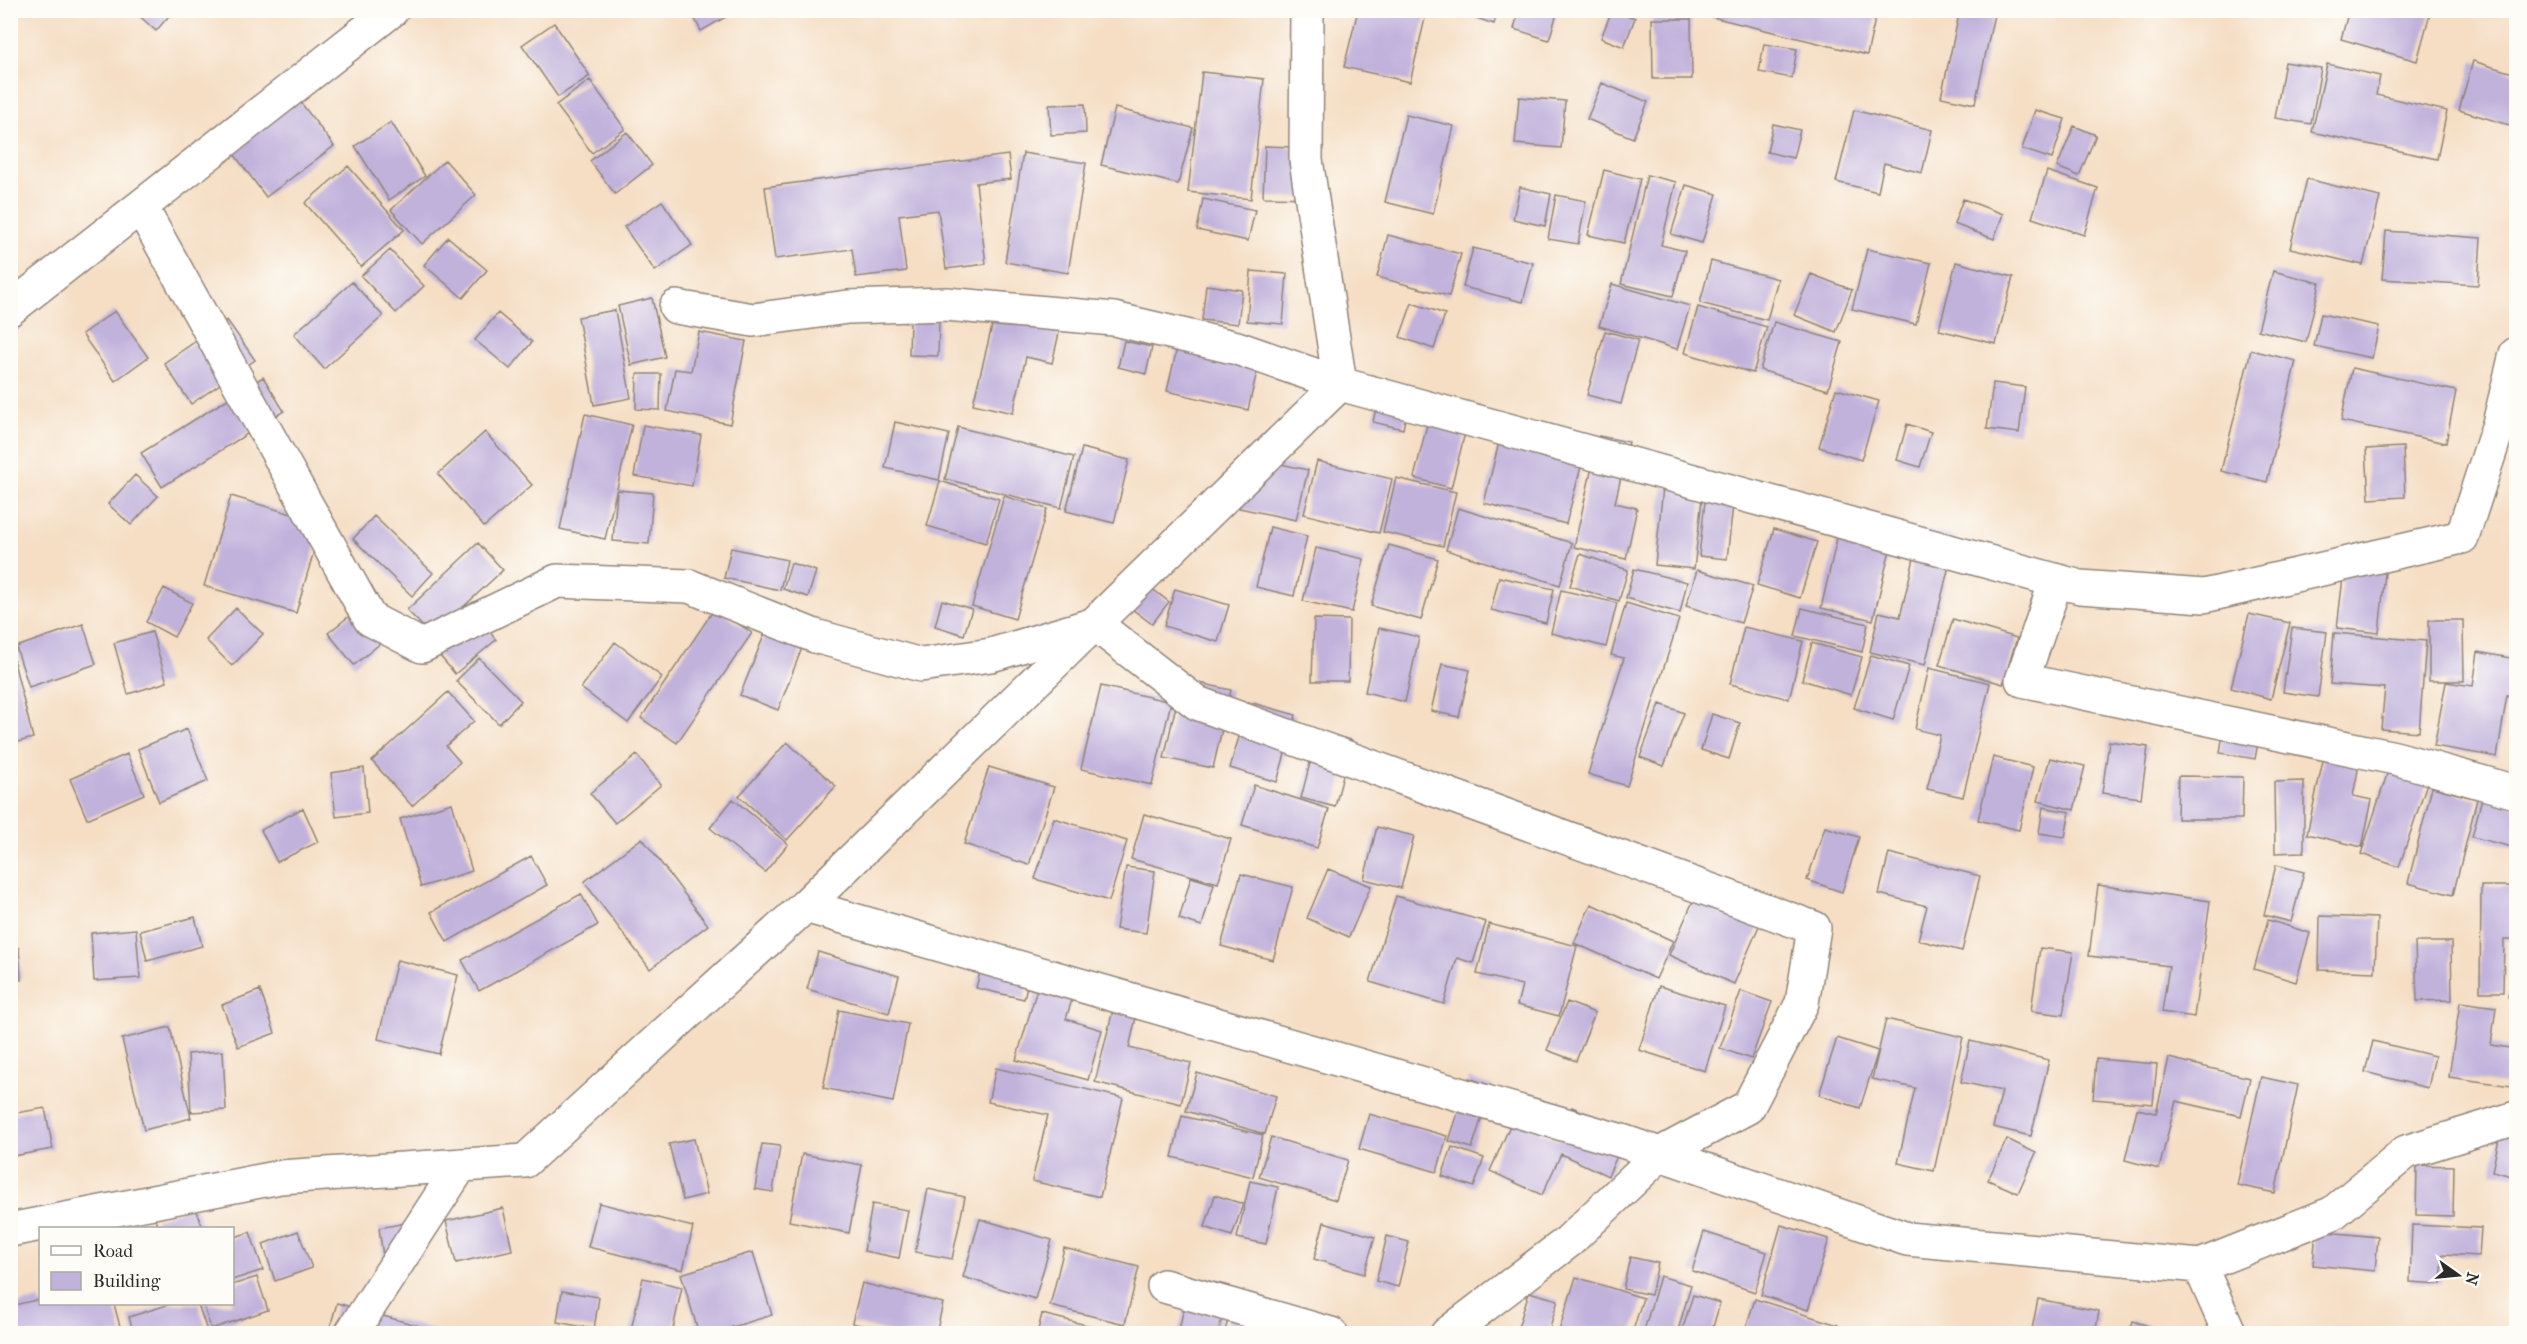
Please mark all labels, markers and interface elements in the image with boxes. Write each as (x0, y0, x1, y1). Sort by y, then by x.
legend (39, 1227, 234, 1305)
text: Road (93, 1241, 133, 1262)
north arrow (2428, 1245, 2488, 1305)
text: N (2461, 1270, 2483, 1288)
text: Building (93, 1271, 161, 1292)

